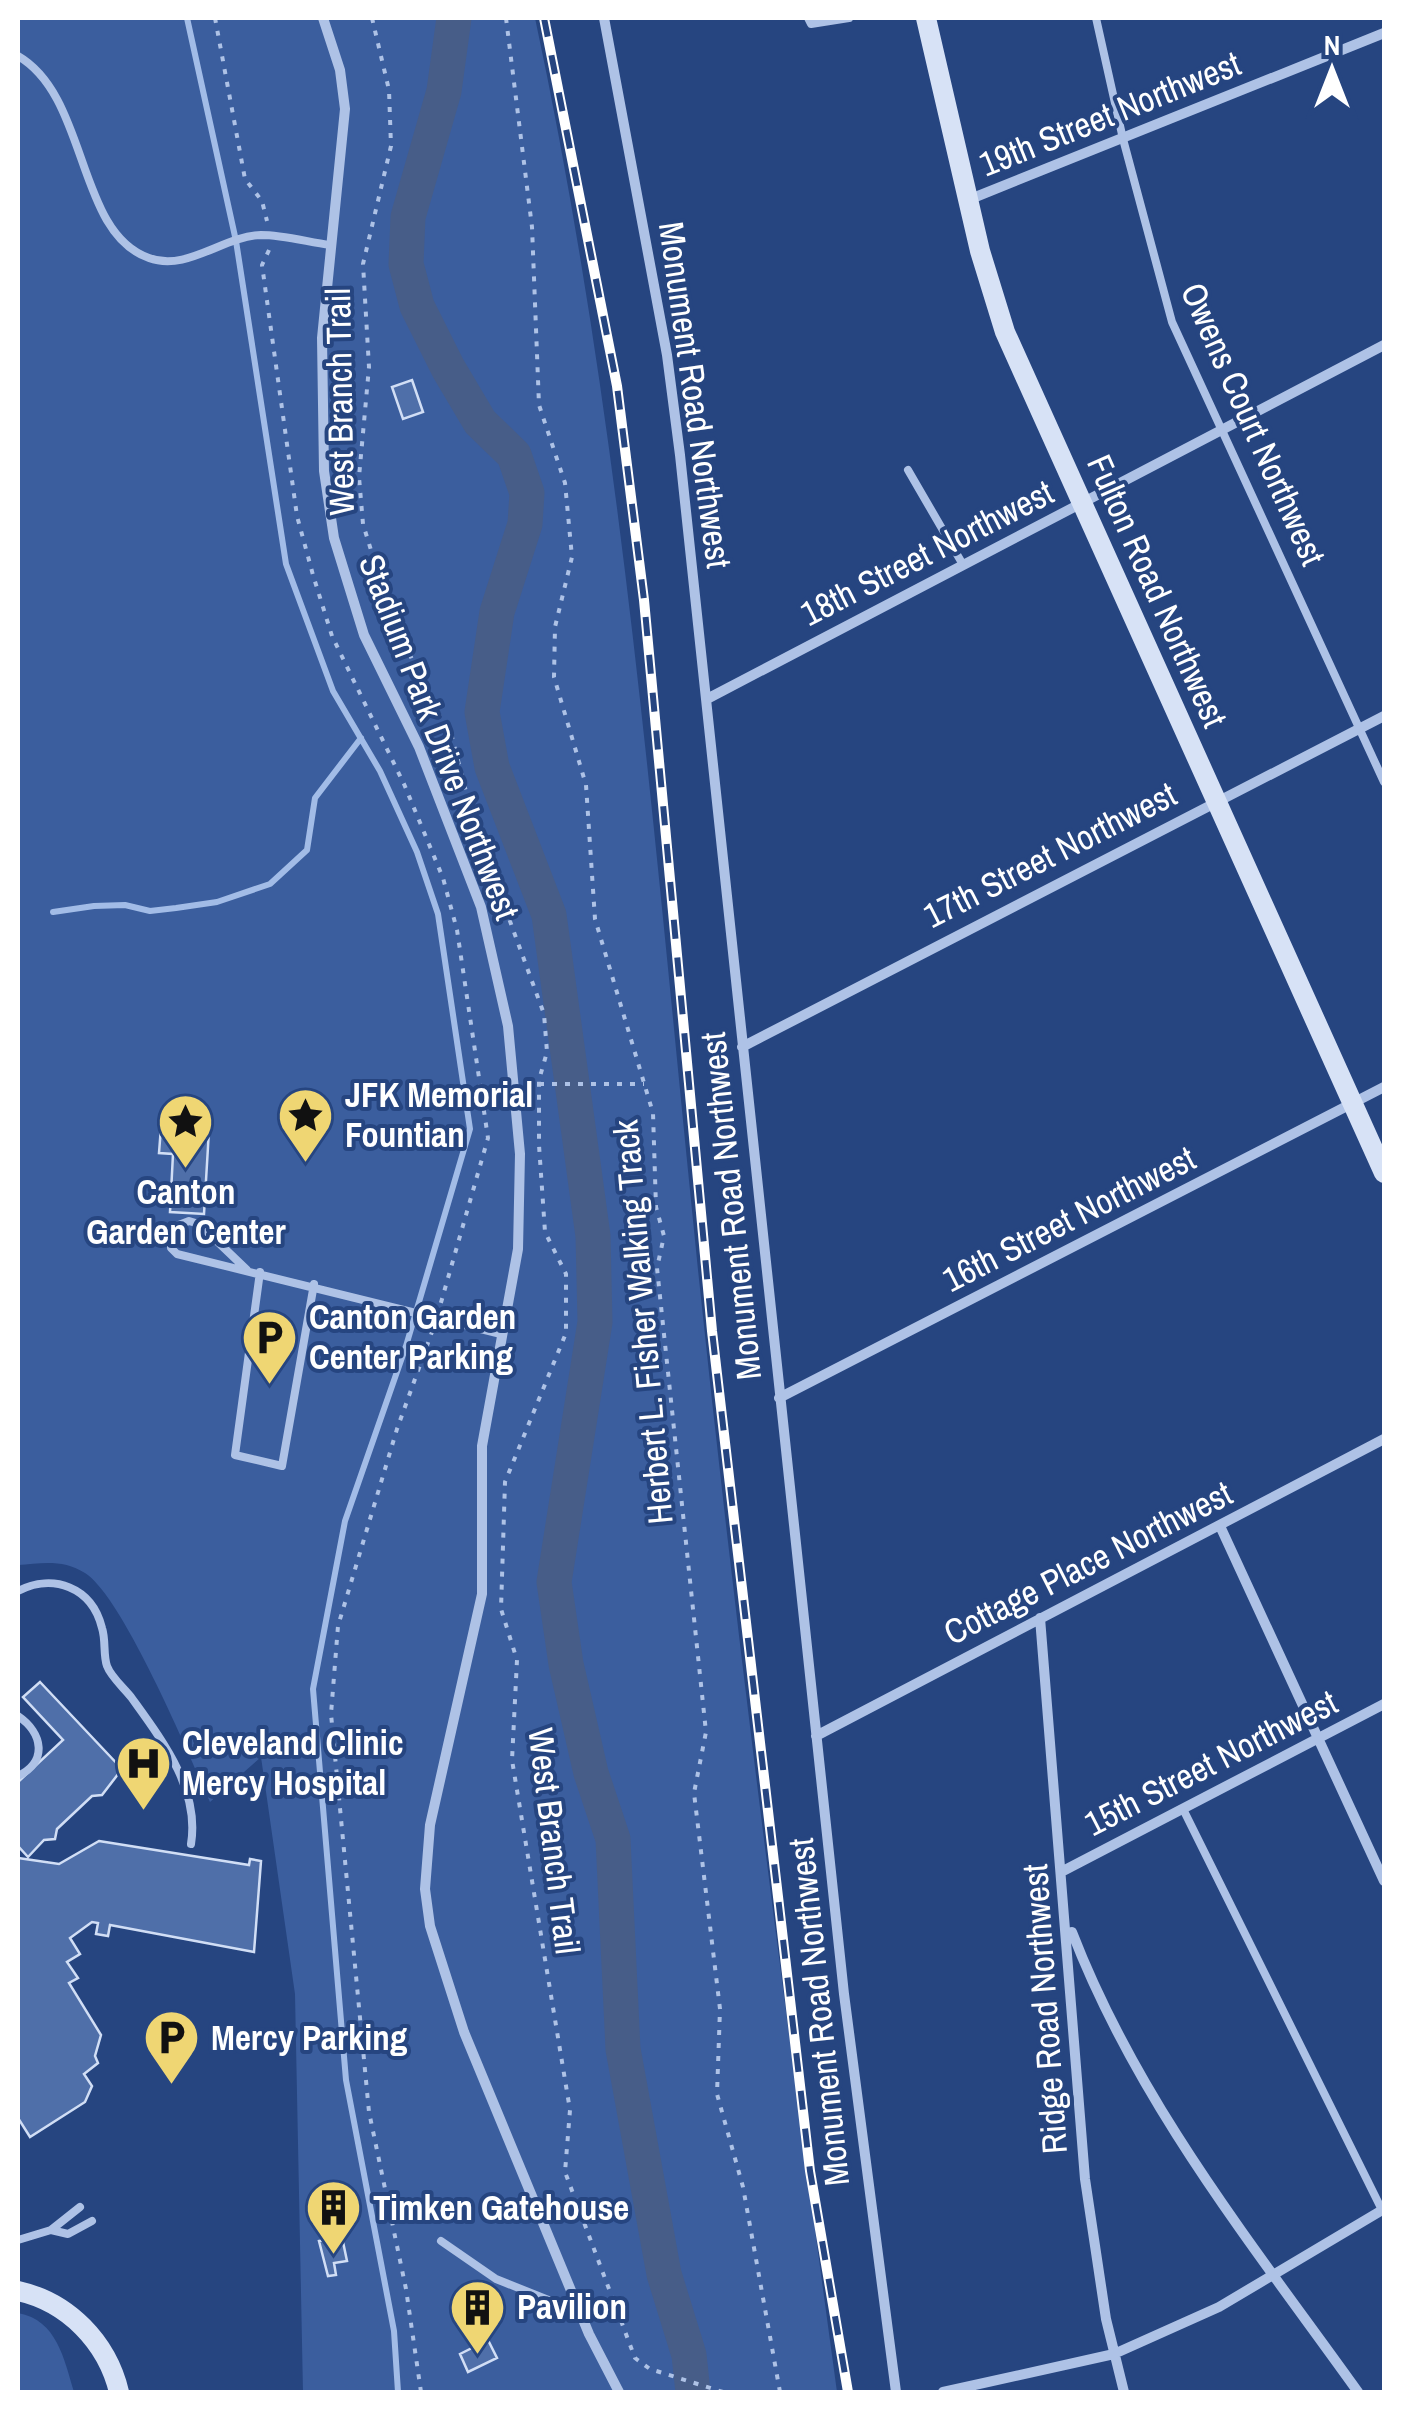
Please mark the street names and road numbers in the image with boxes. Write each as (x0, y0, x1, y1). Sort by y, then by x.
street label: 19th Street Northwest (972, 40, 1247, 187)
street label: Monument Road Northwest (648, 219, 743, 571)
street label: Owens Court Northwest (1170, 275, 1337, 573)
street label: West Branch Trail (314, 288, 365, 516)
street label: Fulton Road Northwest (1076, 447, 1239, 734)
street label: 18th Street Northwest (792, 469, 1061, 637)
street label: Stadium Park Drive Northwest (348, 547, 531, 926)
street label: 17th Street Northwest (915, 771, 1184, 939)
street label: Monument Road Northwest (689, 1030, 772, 1382)
street label: Herbert L. Fisher Walking Track (601, 1117, 684, 1526)
street label: 16th Street Northwest (934, 1135, 1203, 1303)
street label: Cottage Place Northwest (936, 1470, 1240, 1656)
street label: 15th Street Northwest (1076, 1679, 1345, 1847)
street label: West Branch Trail (517, 1725, 592, 1957)
street label: Monument Road Northwest (777, 1836, 860, 2188)
street label: Ridge Road Northwest (1011, 1863, 1078, 2155)

